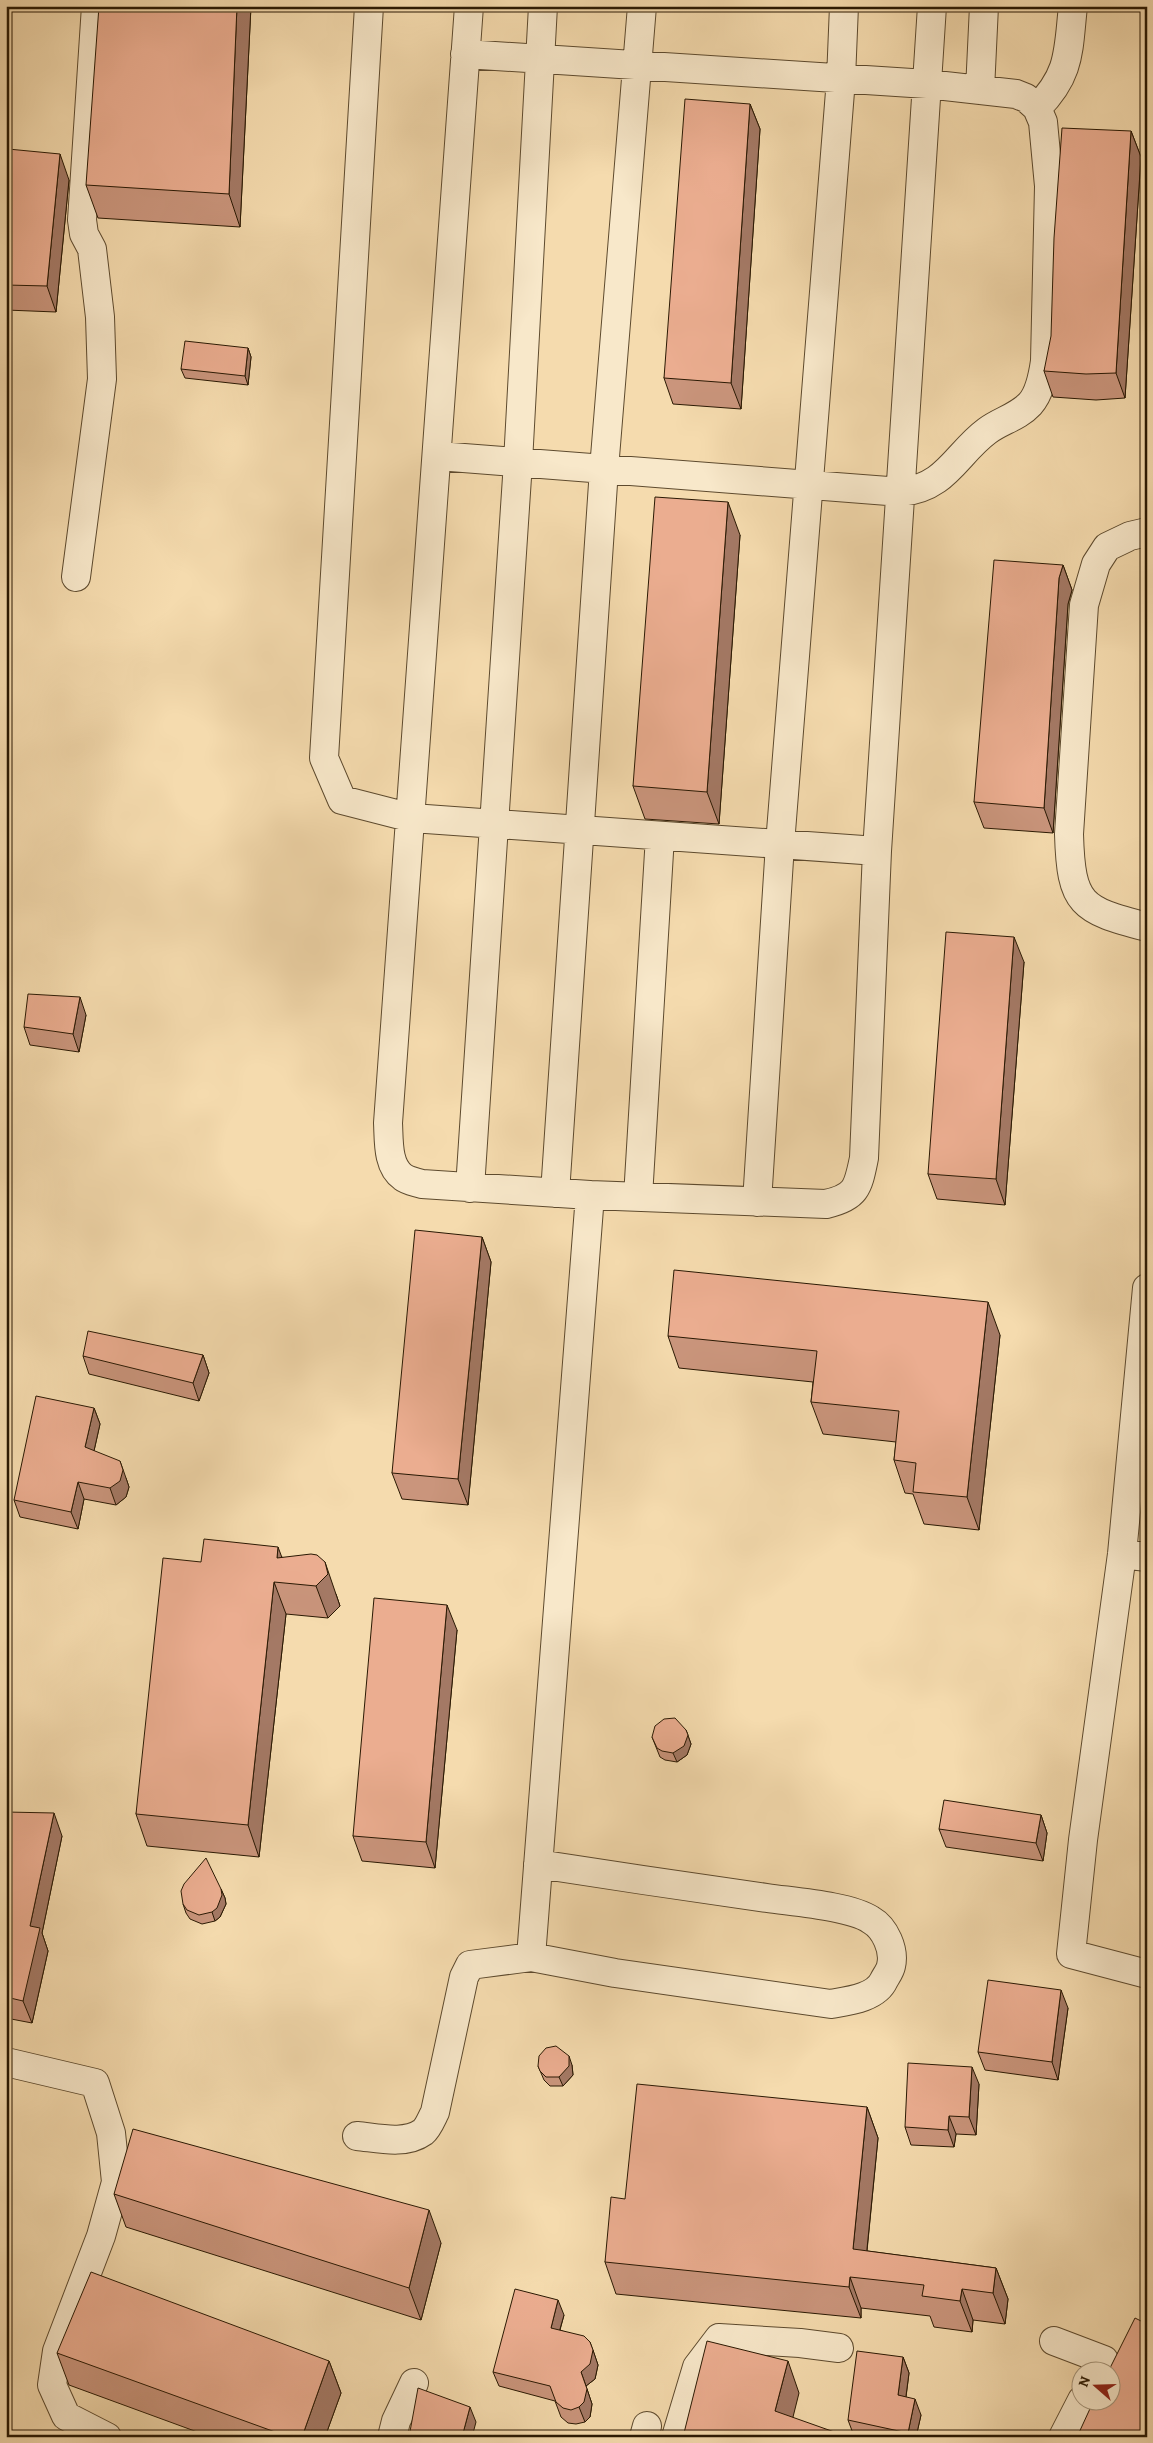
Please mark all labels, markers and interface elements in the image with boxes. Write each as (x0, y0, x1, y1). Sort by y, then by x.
north arrow (1070, 2360, 1120, 2410)
text: N (1074, 2374, 1095, 2390)

